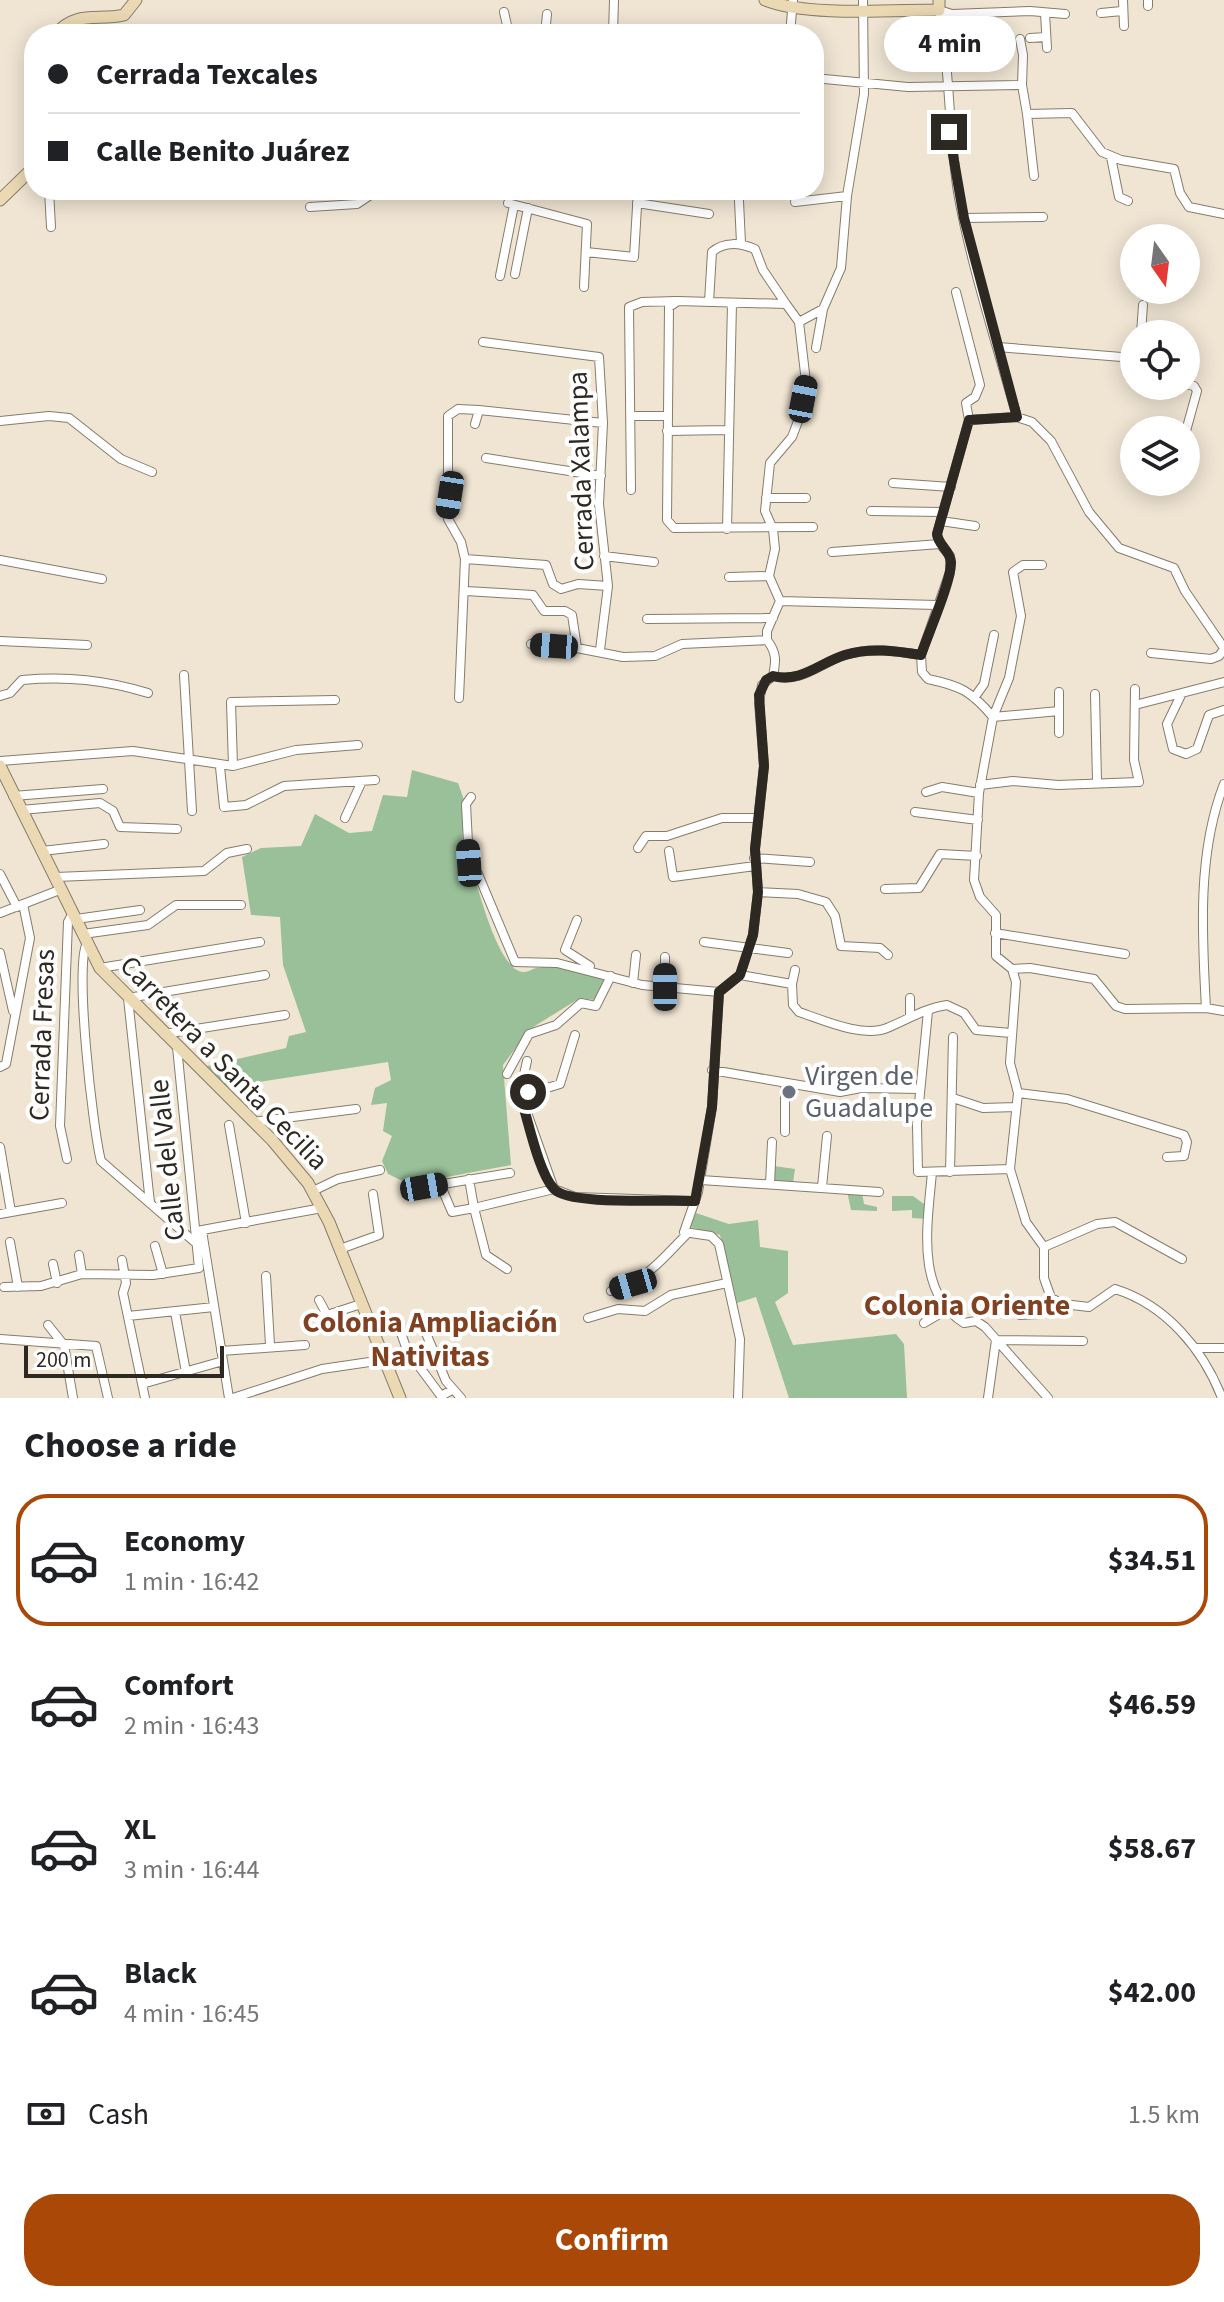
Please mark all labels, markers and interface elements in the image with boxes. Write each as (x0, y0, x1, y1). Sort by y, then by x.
callout: 4 min (883, 16, 1015, 72)
text: 4 min (918, 25, 982, 62)
text: Cerrada Texcales (96, 53, 318, 96)
route end (931, 114, 967, 150)
text: Calle Benito Juárez (96, 130, 350, 173)
north arrow (1120, 224, 1200, 304)
map controls (1120, 224, 1200, 496)
button: locate (1120, 320, 1200, 400)
street label: Cerrada Xalampa (558, 370, 604, 572)
car (787, 373, 819, 425)
button: layers (1120, 416, 1200, 496)
car (434, 469, 466, 521)
car (529, 632, 579, 660)
car (455, 838, 483, 888)
street label: Carretera a Santa Cecilia (111, 947, 337, 1179)
street label: Cerrada Fresas (19, 948, 65, 1122)
car (653, 963, 677, 1011)
place label: Virgen de Guadalupe (805, 1056, 933, 1128)
route start (510, 1074, 546, 1110)
street label: Calle del Valle (139, 1077, 195, 1243)
marker: Virgen de Guadalupe (780, 1083, 798, 1101)
car (398, 1171, 450, 1203)
car (607, 1266, 659, 1302)
district label: Colonia Oriente (864, 1284, 1070, 1327)
district label: Colonia Ampliación Nativitas (302, 1301, 558, 1378)
scale bar (24, 1342, 224, 1378)
text: 200 m (36, 1344, 91, 1376)
text: Choose a ride (24, 1420, 237, 1471)
text: Economy (124, 1520, 245, 1563)
icon: car (28, 1524, 100, 1596)
text: $34.51 (1108, 1539, 1196, 1582)
text: 1 min · 16:42 (124, 1563, 259, 1600)
text: Comfort (124, 1664, 234, 1707)
icon: car (28, 1668, 100, 1740)
text: $46.59 (1108, 1683, 1196, 1726)
text: 2 min · 16:43 (124, 1707, 259, 1744)
text: XL (124, 1808, 157, 1851)
icon: car (28, 1812, 100, 1884)
text: $58.67 (1108, 1827, 1196, 1870)
text: 3 min · 16:44 (124, 1851, 259, 1888)
text: Black (124, 1952, 197, 1995)
icon: car (28, 1956, 100, 2028)
text: $42.00 (1108, 1971, 1196, 2014)
text: 4 min · 16:45 (124, 1995, 259, 2032)
icon: cash (24, 2092, 68, 2136)
text: Cash (88, 2093, 149, 2136)
text: 1.5 km (1128, 2096, 1200, 2133)
button: Confirm (24, 2194, 1200, 2286)

